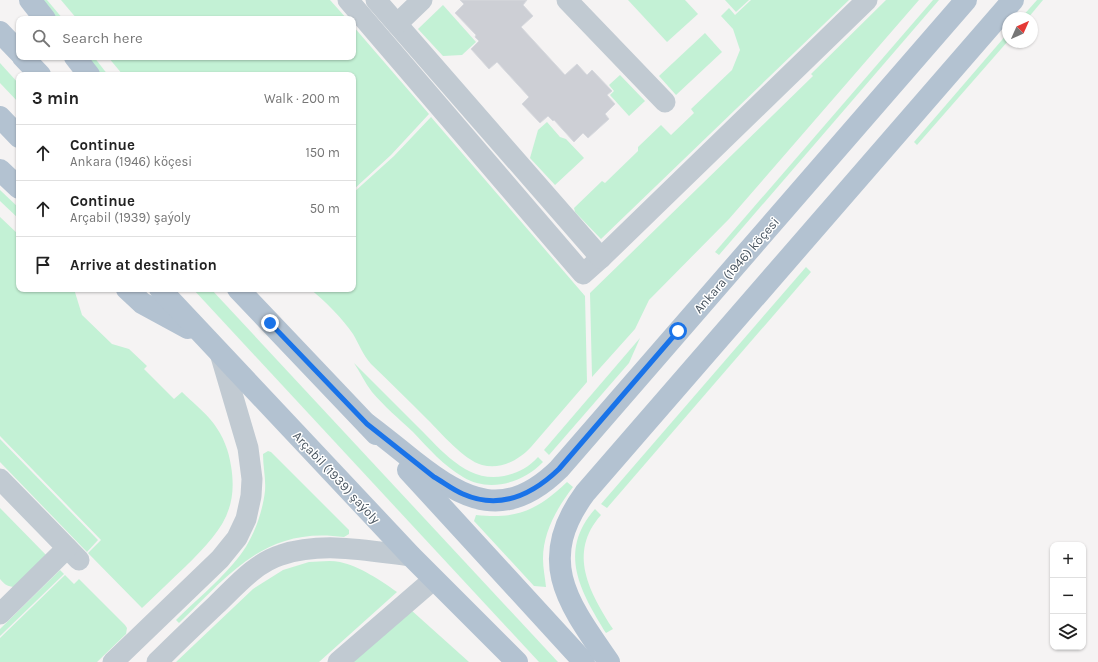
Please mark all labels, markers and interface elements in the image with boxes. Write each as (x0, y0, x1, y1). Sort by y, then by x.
north arrow (1002, 12, 1038, 48)
search box (16, 16, 356, 60)
icon: search (30, 27, 52, 49)
text: Search here (62, 29, 143, 47)
text: 3 min (32, 88, 79, 108)
text: Walk · 200 m (264, 91, 340, 106)
text: Continue (70, 136, 135, 154)
icon: ahead (32, 142, 54, 164)
text: 150 m (305, 145, 340, 160)
text: Ankara (1946) köçesi (70, 154, 192, 169)
text: Continue (70, 192, 135, 210)
icon: ahead (32, 198, 54, 220)
text: 50 m (310, 201, 340, 216)
text: Arçabil (1939) şaýoly (70, 210, 191, 225)
street label: Ankara (1946) köçesi (691, 214, 782, 316)
icon: arrive (32, 254, 54, 276)
text: Arrive at destination (70, 256, 217, 274)
route end (261, 314, 279, 332)
route start (669, 322, 687, 340)
street label: Arçabil (1939) şaýoly (290, 428, 383, 527)
map controls (1050, 542, 1086, 650)
button: + (1050, 542, 1086, 578)
button: − (1050, 578, 1086, 614)
button: layers (1050, 614, 1086, 650)

